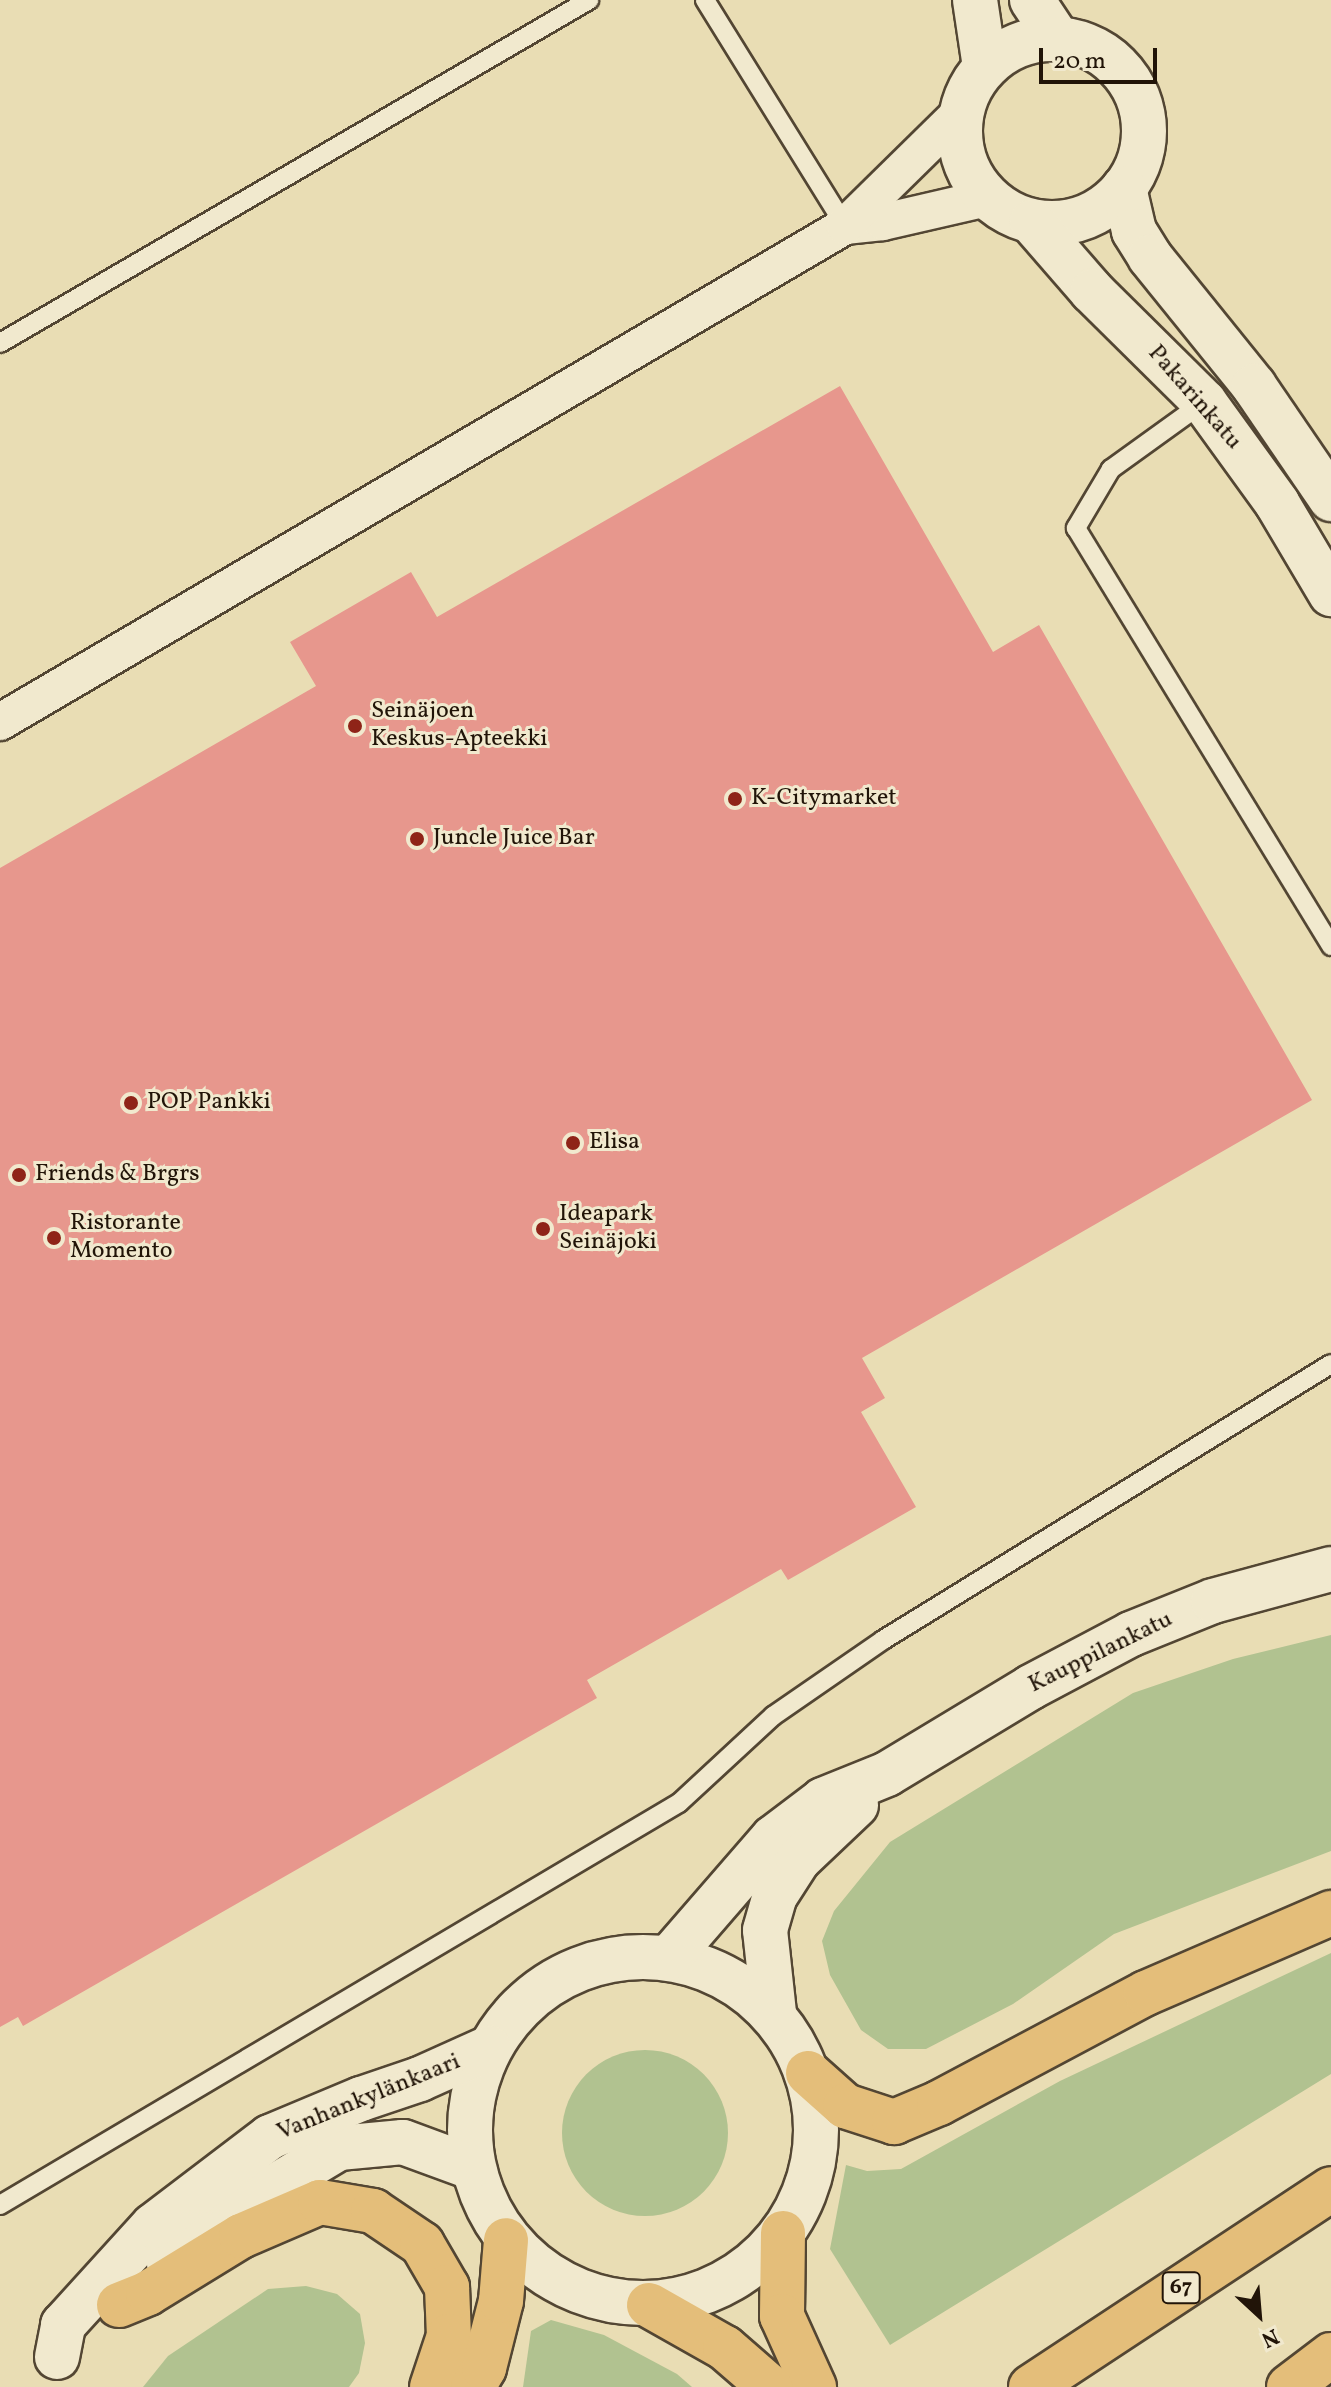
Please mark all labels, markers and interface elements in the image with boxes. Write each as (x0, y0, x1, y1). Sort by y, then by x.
scale bar (1043, 32, 1161, 82)
text: 20 m (1053, 45, 1106, 79)
street label: Pakarinkatu (1141, 340, 1247, 456)
place label: Seinäjoen Keskus-Apteekki (371, 698, 547, 754)
marker: Seinäjoen Keskus-Apteekki (346, 717, 364, 735)
place label: K-Citymarket (751, 785, 897, 813)
marker: K-Citymarket (726, 790, 744, 808)
place label: Juncle Juice Bar (433, 825, 595, 853)
marker: Juncle Juice Bar (408, 830, 426, 848)
place label: POP Pankki (147, 1089, 271, 1117)
marker: POP Pankki (122, 1094, 140, 1112)
place label: Elisa (589, 1129, 640, 1157)
marker: Elisa (564, 1134, 582, 1152)
place label: Friends & Brgrs (35, 1161, 200, 1189)
marker: Friends & Brgrs (10, 1166, 28, 1184)
place label: Ideapark Seinäjoki (559, 1201, 657, 1257)
place label: Ristorante Momento (70, 1210, 181, 1266)
marker: Ideapark Seinäjoki (534, 1220, 552, 1238)
marker: Ristorante Momento (45, 1229, 63, 1247)
street label: Kauppilankatu (1024, 1606, 1178, 1700)
street label: Vanhankylänkaari (273, 2048, 465, 2148)
road number: 67 (1161, 2270, 1201, 2306)
north arrow (1219, 2275, 1299, 2355)
text: N (1256, 2320, 1284, 2354)

